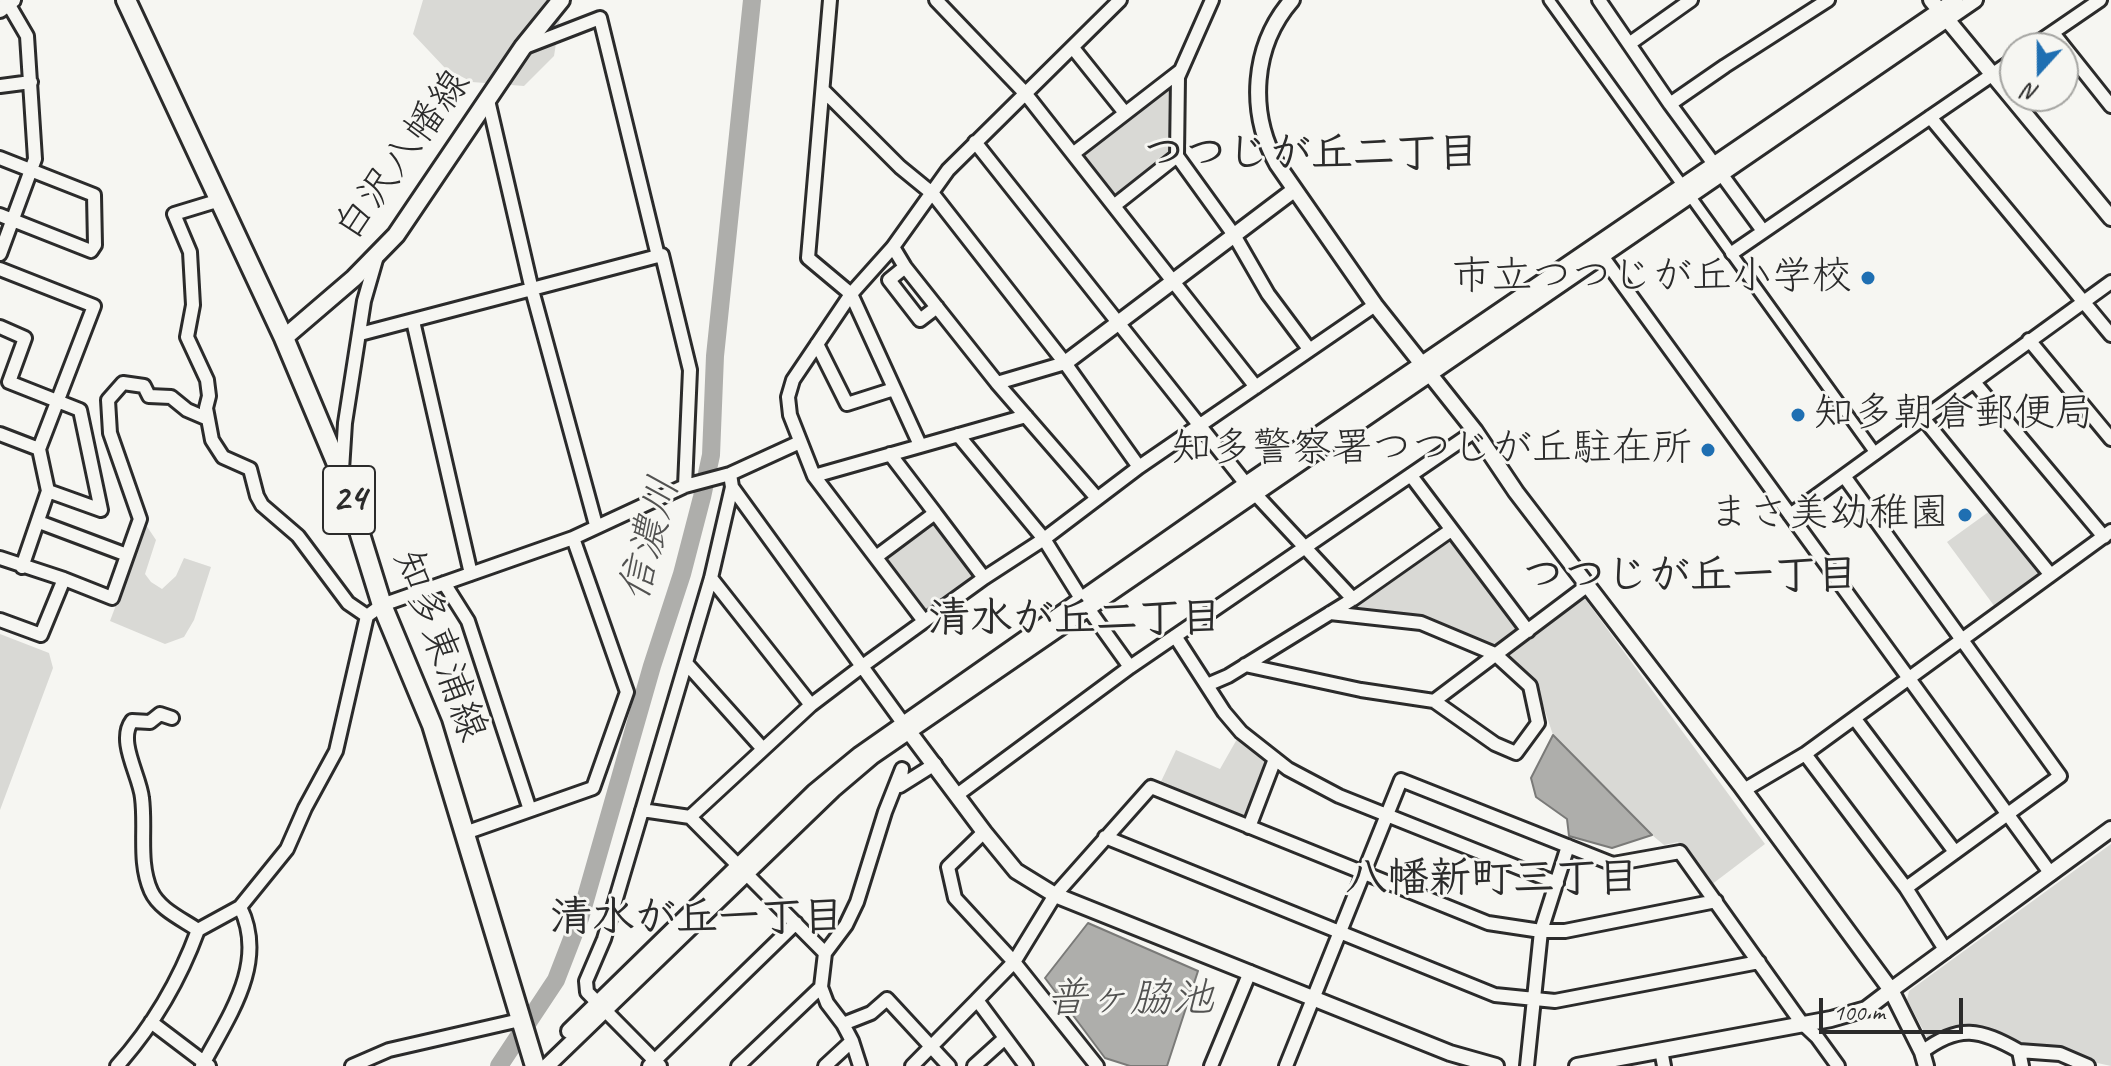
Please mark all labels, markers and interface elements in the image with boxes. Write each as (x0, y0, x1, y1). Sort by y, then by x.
north arrow (1999, 32, 2079, 112)
street label: 白沢八幡線 (325, 61, 481, 251)
text: N (2020, 77, 2042, 108)
district label: つつじが丘二丁目 (1143, 130, 1479, 180)
place label: 市立つつじが丘小学校 (1452, 254, 1852, 302)
marker: 市立つつじが丘小学校 (1859, 269, 1877, 287)
place label: 知多朝倉郵便局 (1814, 391, 2094, 439)
marker: 知多朝倉郵便局 (1789, 406, 1807, 424)
place label: 知多警察署つつじが丘駐在所 (1172, 426, 1692, 474)
marker: 知多警察署つつじが丘駐在所 (1699, 441, 1717, 459)
road number: 24 (323, 466, 375, 534)
water label: 信濃川 (610, 472, 692, 606)
place label: まさ美幼稚園 (1709, 491, 1949, 539)
marker: まさ美幼稚園 (1956, 506, 1974, 524)
street label: 知多東浦線 (382, 544, 496, 748)
district label: つつじが丘一丁目 (1522, 552, 1858, 602)
district label: 清水が丘二丁目 (928, 595, 1222, 645)
district label: 八幡新町三丁目 (1345, 855, 1639, 905)
district label: 清水が丘一丁目 (550, 894, 844, 944)
water label: 普ヶ脇池 (1046, 975, 1214, 1025)
scale bar (1823, 982, 1967, 1032)
text: 100 m (1833, 997, 1885, 1027)

